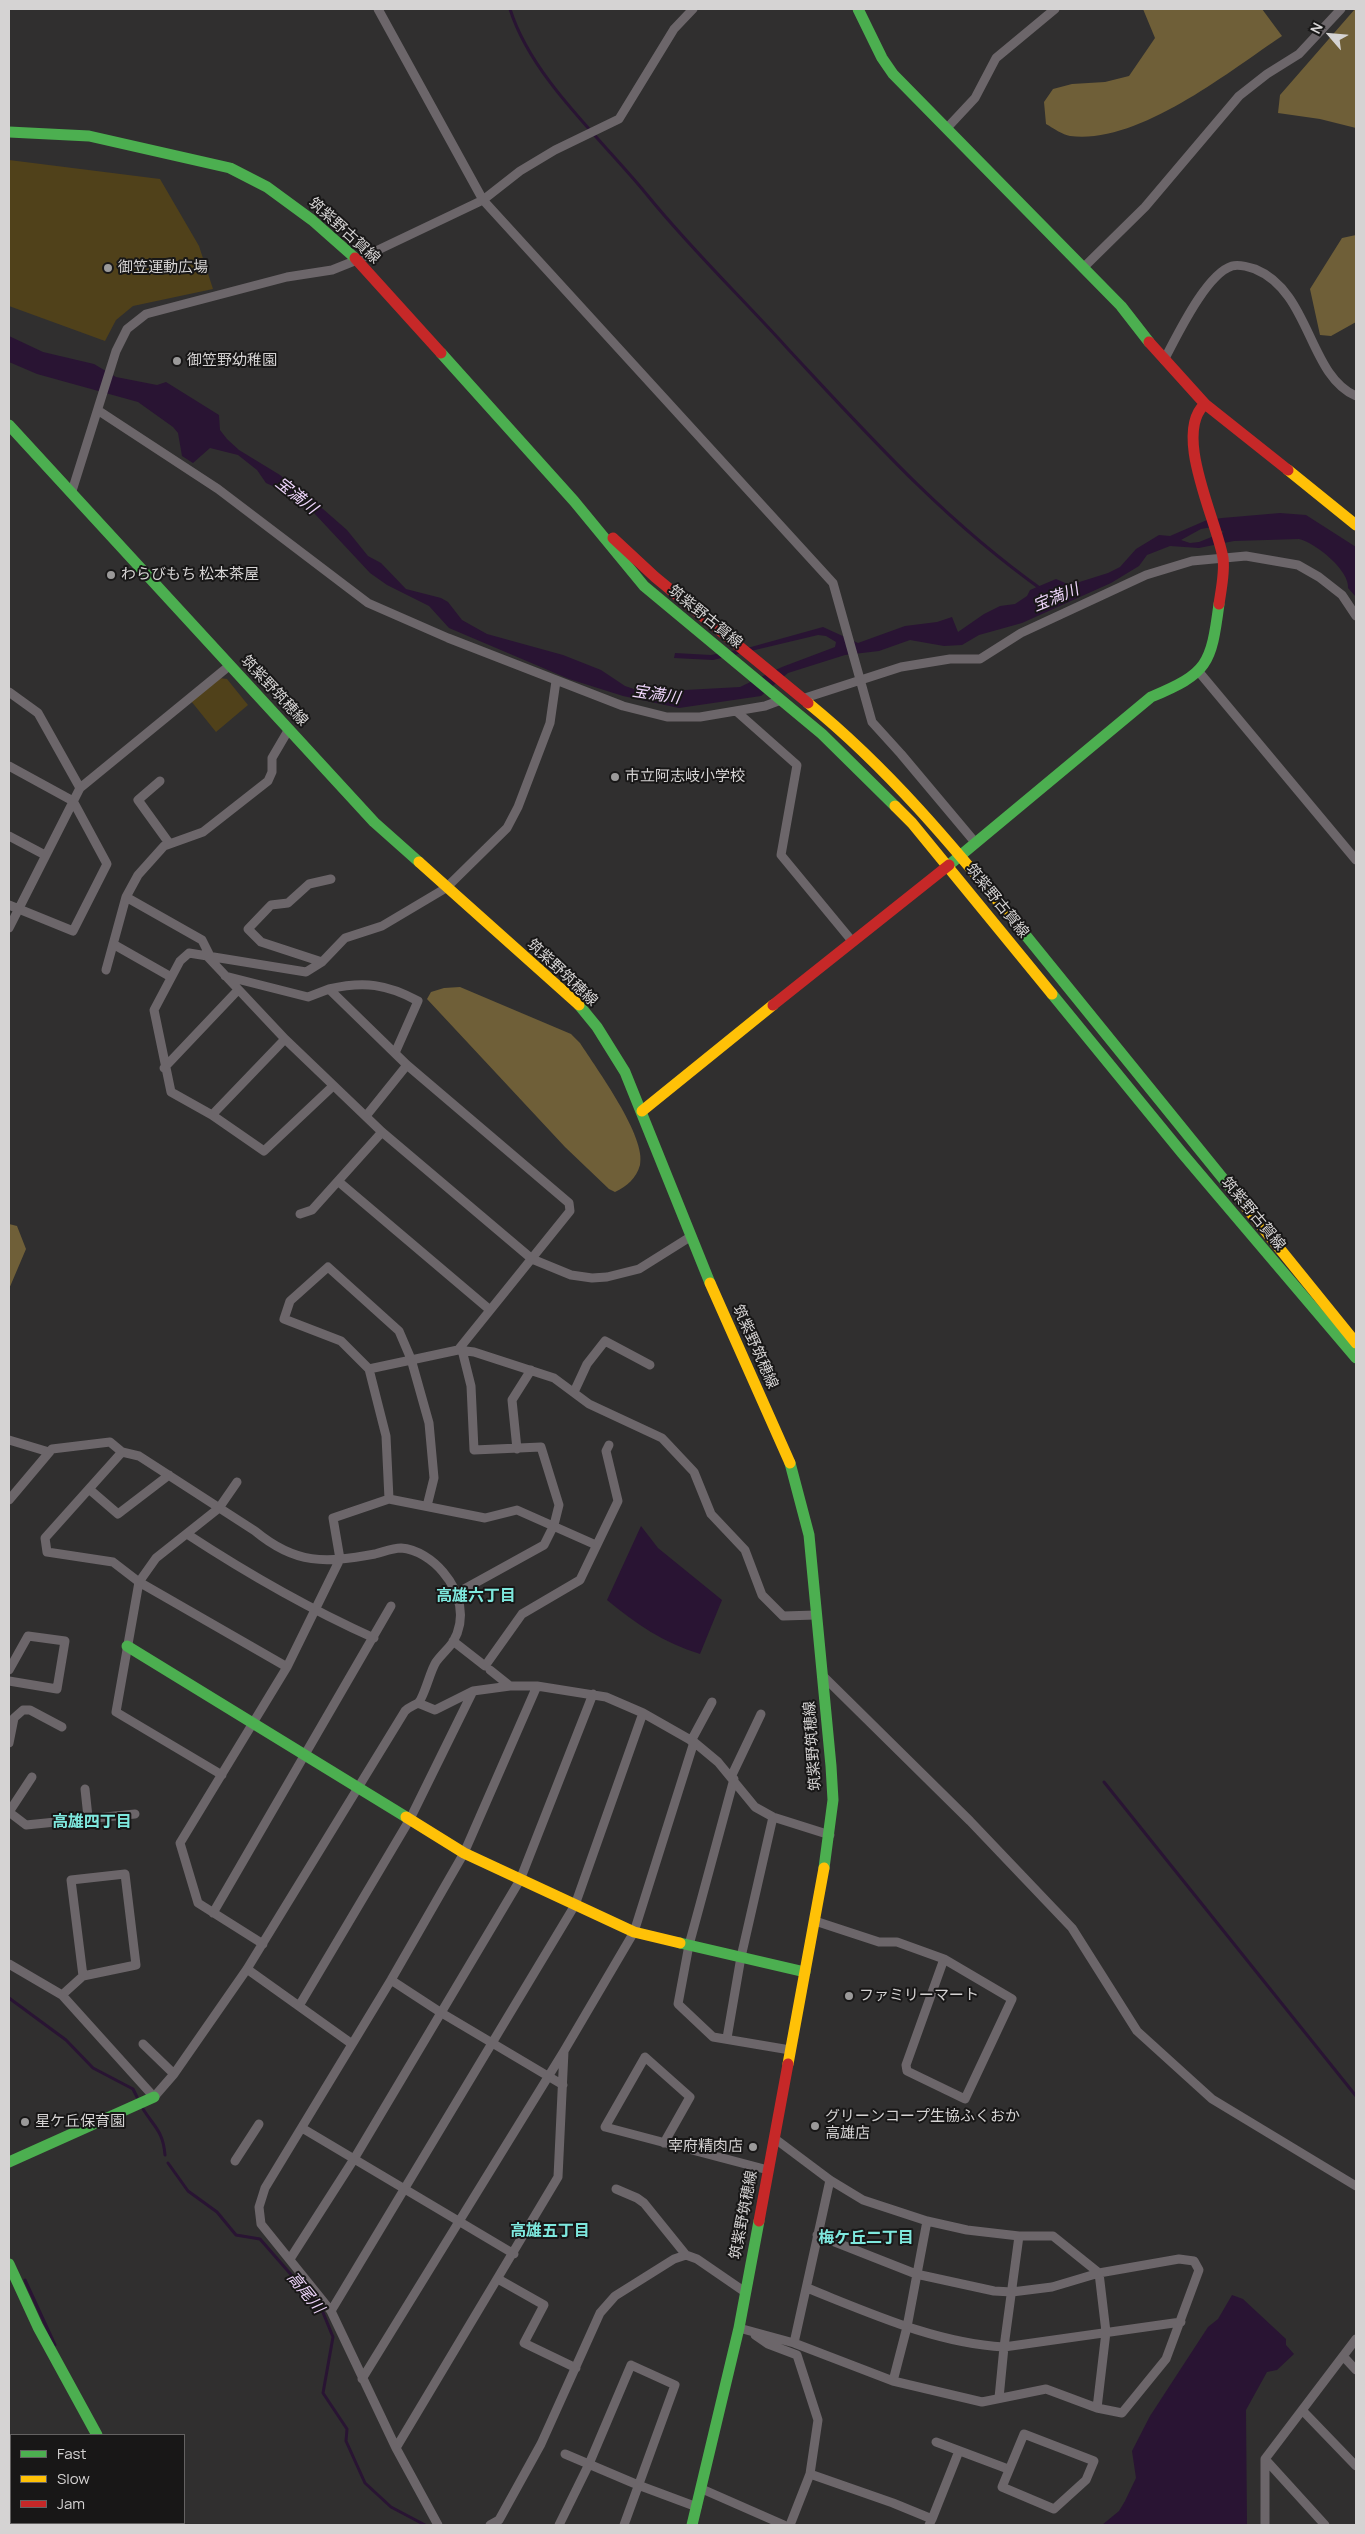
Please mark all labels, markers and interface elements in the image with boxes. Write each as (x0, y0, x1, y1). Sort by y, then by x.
north arrow (1305, 10, 1355, 60)
text: N (1305, 19, 1327, 37)
street label: 筑紫野古賀線 (305, 194, 383, 268)
place label: 御笠運動広場 (118, 259, 208, 277)
marker: 御笠運動広場 (102, 262, 114, 274)
place label: 御笠野幼稚園 (187, 352, 277, 370)
marker: 御笠野幼稚園 (171, 355, 183, 367)
water label: 宝満川 (271, 473, 321, 519)
place label: わらびもち 松本茶屋 (121, 566, 259, 584)
marker: わらびもち 松本茶屋 (105, 569, 117, 581)
water label: 宝満川 (1030, 580, 1082, 616)
street label: 筑紫野古賀線 (664, 582, 746, 652)
street label: 筑紫野筑穂線 (237, 652, 311, 730)
water label: 宝満川 (631, 682, 681, 708)
place label: 市立阿志岐小学校 (625, 768, 745, 786)
marker: 市立阿志岐小学校 (609, 771, 621, 783)
street label: 筑紫野古賀線 (962, 860, 1032, 942)
street label: 筑紫野筑穂線 (523, 936, 601, 1010)
street label: 筑紫野古賀線 (1217, 1174, 1289, 1254)
street label: 筑紫野筑穂線 (728, 1302, 782, 1392)
district label: 高雄六丁目 (436, 1587, 516, 1607)
street label: 筑紫野筑穂線 (801, 1700, 825, 1792)
district label: 高雄四丁目 (52, 1813, 132, 1833)
place label: ファミリーマート (859, 1987, 979, 2005)
marker: ファミリーマート (843, 1990, 855, 2002)
place label: グリーンコープ生協ふくおか 高雄店 (825, 2108, 1020, 2143)
place label: 星ケ丘保育園 (35, 2113, 125, 2131)
marker: 星ケ丘保育園 (19, 2116, 31, 2128)
marker: グリーンコープ生協ふくおか 高雄店 (809, 2120, 821, 2132)
place label: 宰府精肉店 (668, 2138, 743, 2156)
marker: 宰府精肉店 (747, 2141, 759, 2153)
street label: 筑紫野筑穂線 (727, 2169, 761, 2261)
district label: 高雄五丁目 (510, 2222, 590, 2242)
district label: 梅ケ丘二丁目 (818, 2229, 914, 2249)
water label: 高尾川 (282, 2268, 328, 2318)
legend (10, 2434, 185, 2524)
text: Fast (57, 2443, 86, 2464)
text: Slow (57, 2468, 90, 2489)
text: Jam (57, 2493, 85, 2514)

